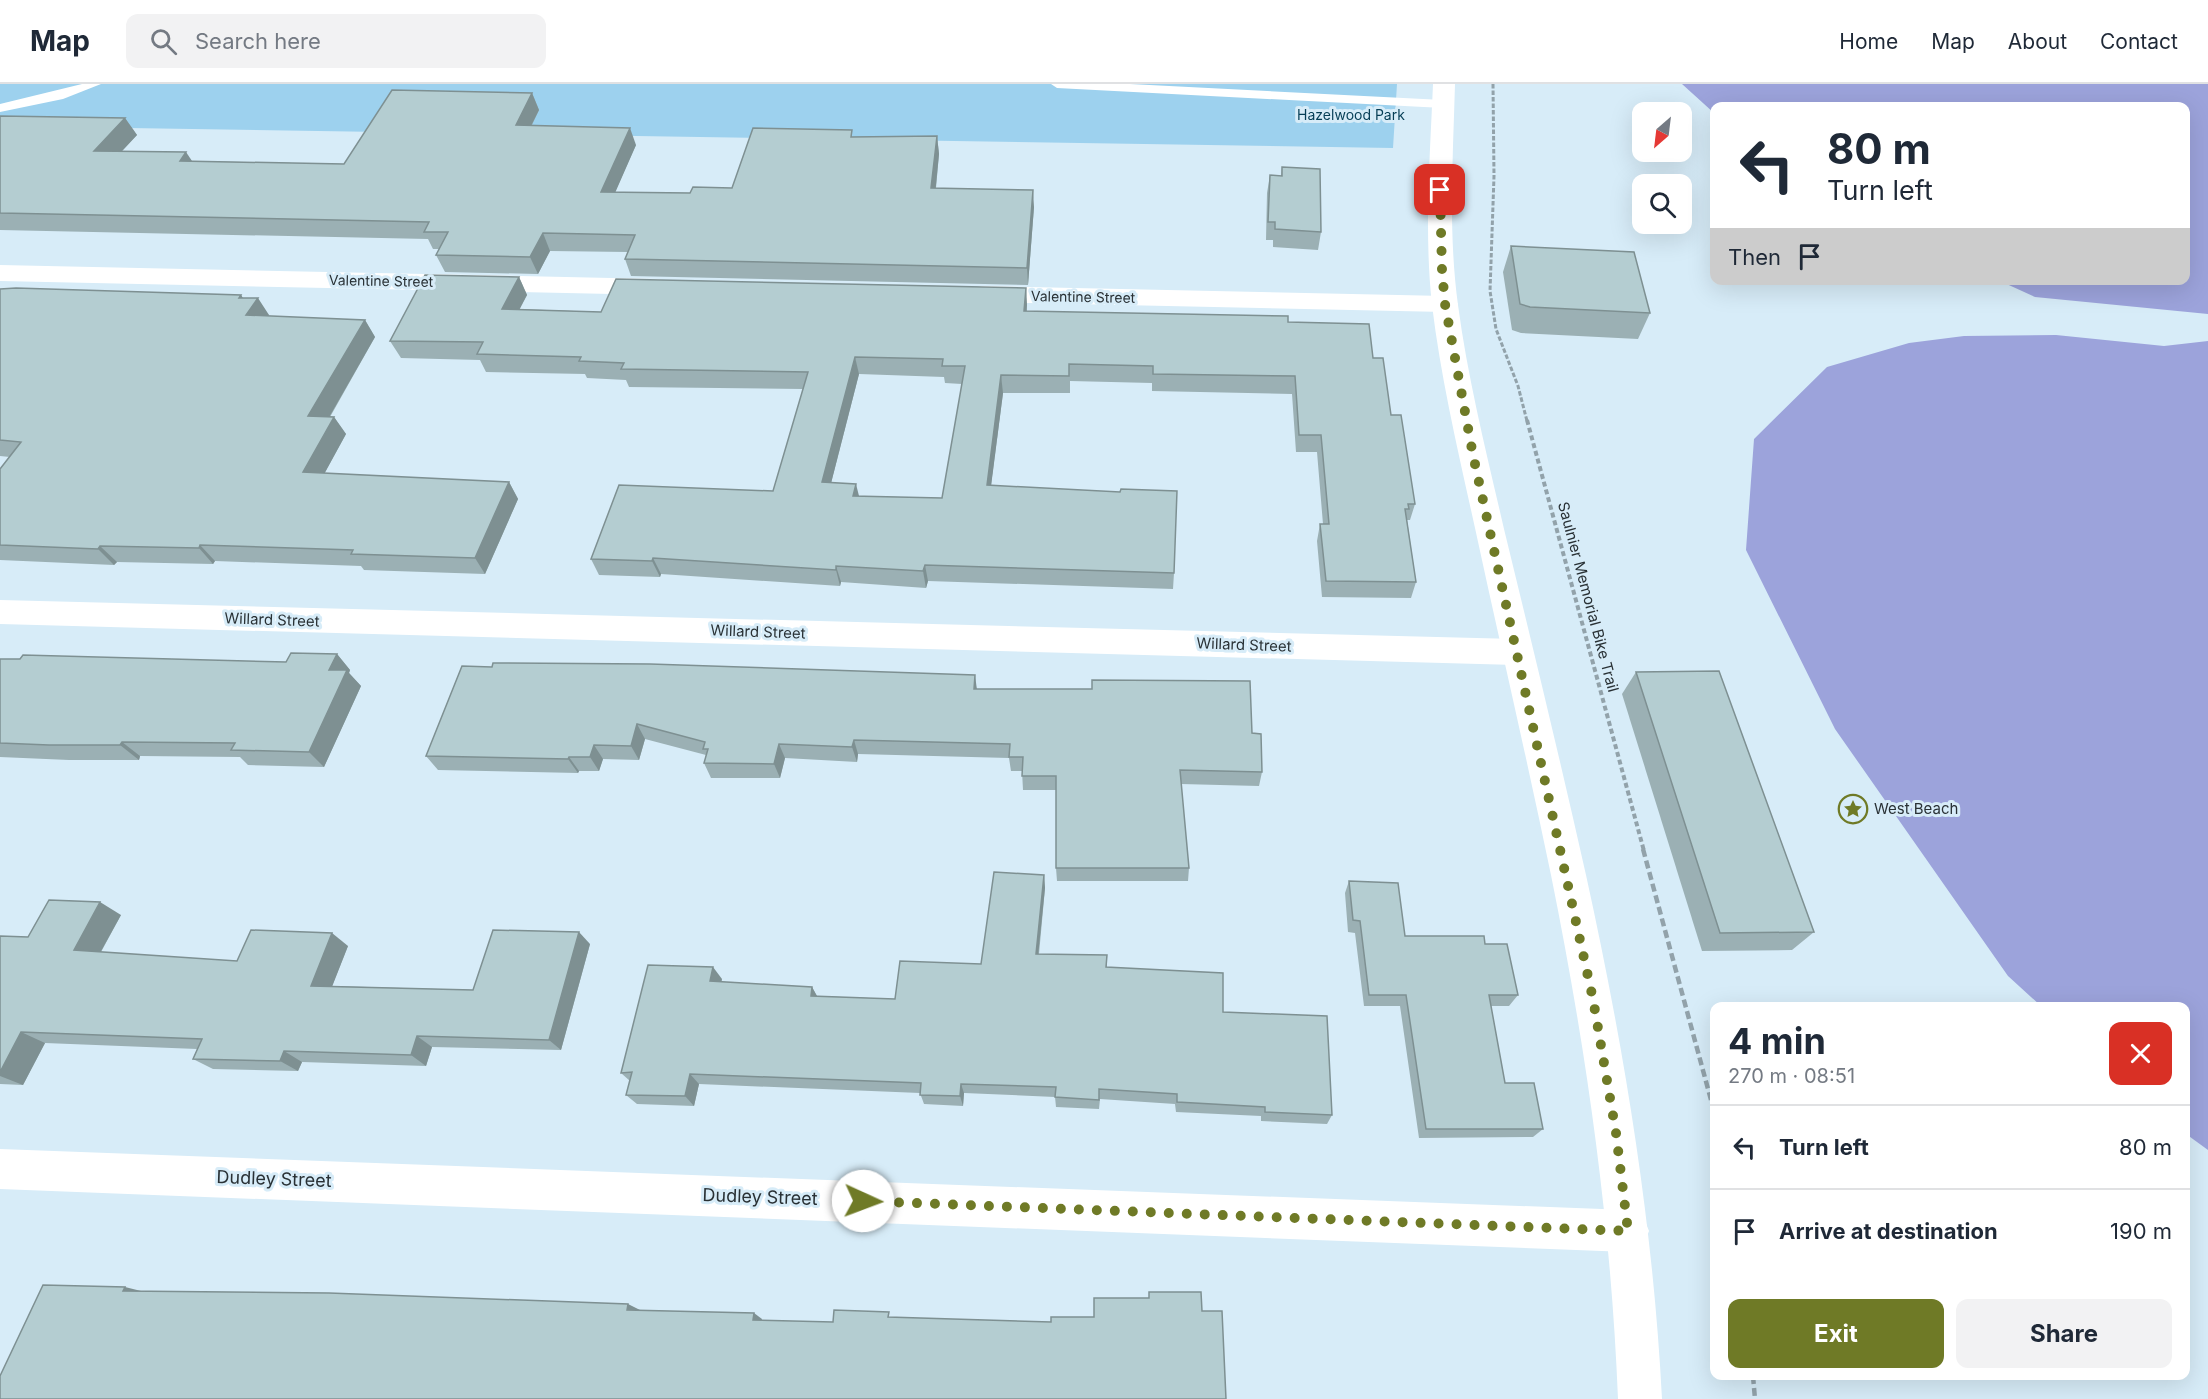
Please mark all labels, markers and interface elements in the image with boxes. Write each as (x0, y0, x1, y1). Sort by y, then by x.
search box (126, 14, 546, 68)
text: Map (30, 24, 90, 58)
icon: search (147, 25, 180, 58)
text: Search here (195, 28, 321, 54)
text: Home (1839, 29, 1898, 54)
text: Map (1931, 29, 1975, 54)
text: About (2008, 29, 2067, 54)
text: Contact (2100, 29, 2178, 54)
north arrow (1632, 102, 1692, 162)
map controls (1632, 102, 1692, 234)
park label: Hazelwood Park (1297, 106, 1405, 123)
text: 80 m (1827, 123, 1931, 174)
icon: left (1728, 126, 1806, 204)
pin (1414, 164, 1465, 215)
icon: arrive (1423, 173, 1456, 206)
button: search (1632, 174, 1692, 234)
text: Turn left (1827, 174, 1933, 207)
icon: arrive (1793, 240, 1826, 273)
text: Then (1728, 244, 1781, 270)
street label: Valentine Street (329, 271, 434, 290)
street label: Valentine Street (1031, 287, 1136, 306)
street label: Saulnier Memorial Bike Trail (1554, 500, 1623, 694)
street label: Willard Street (224, 608, 320, 631)
street label: Willard Street (710, 620, 806, 643)
street label: Willard Street (1196, 633, 1292, 656)
place icon: West Beach (1837, 793, 1869, 825)
place label: West Beach (1874, 799, 1958, 818)
text: 4 min (1728, 1019, 1826, 1063)
button: close (2109, 1022, 2172, 1085)
text: 270 m · 08:51 (1728, 1064, 1855, 1088)
icon: left (1728, 1131, 1761, 1164)
text: Turn left (1779, 1134, 1869, 1160)
text: 80 m (2119, 1134, 2172, 1160)
street label: Dudley Street (216, 1166, 332, 1191)
position arrow (831, 1169, 895, 1233)
street label: Dudley Street (702, 1184, 818, 1209)
icon: arrive (1728, 1215, 1761, 1248)
text: Arrive at destination (1779, 1218, 1998, 1244)
text: 190 m (2110, 1218, 2172, 1244)
button: Exit (1728, 1299, 1944, 1368)
button: Share (1956, 1299, 2172, 1368)

